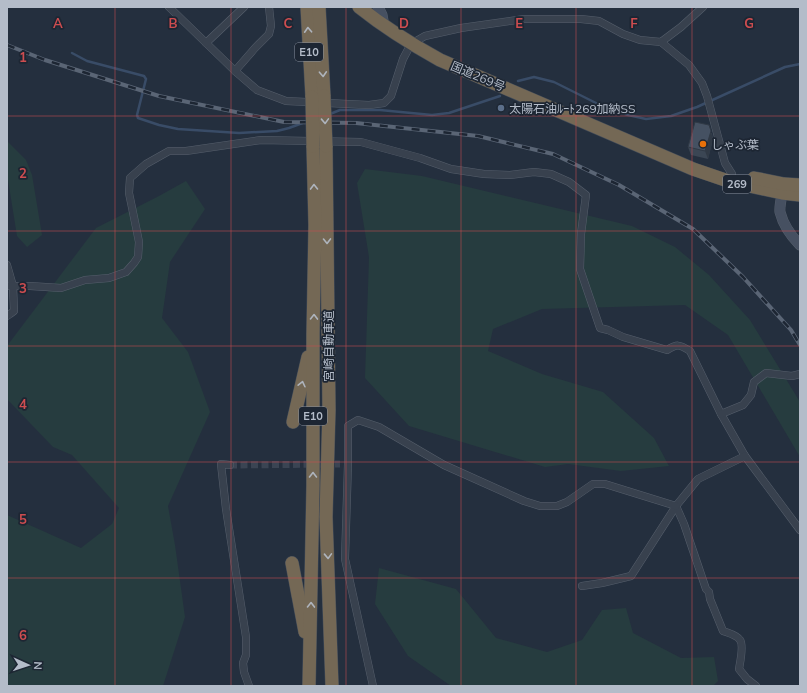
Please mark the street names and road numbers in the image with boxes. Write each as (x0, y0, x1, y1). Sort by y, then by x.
road number: E10 (295, 43, 323, 61)
street label: 国道269号 (449, 58, 507, 94)
road number: 269 (723, 175, 751, 193)
street label: 宮崎自動車道 (321, 310, 336, 382)
road number: E10 (299, 407, 327, 425)

